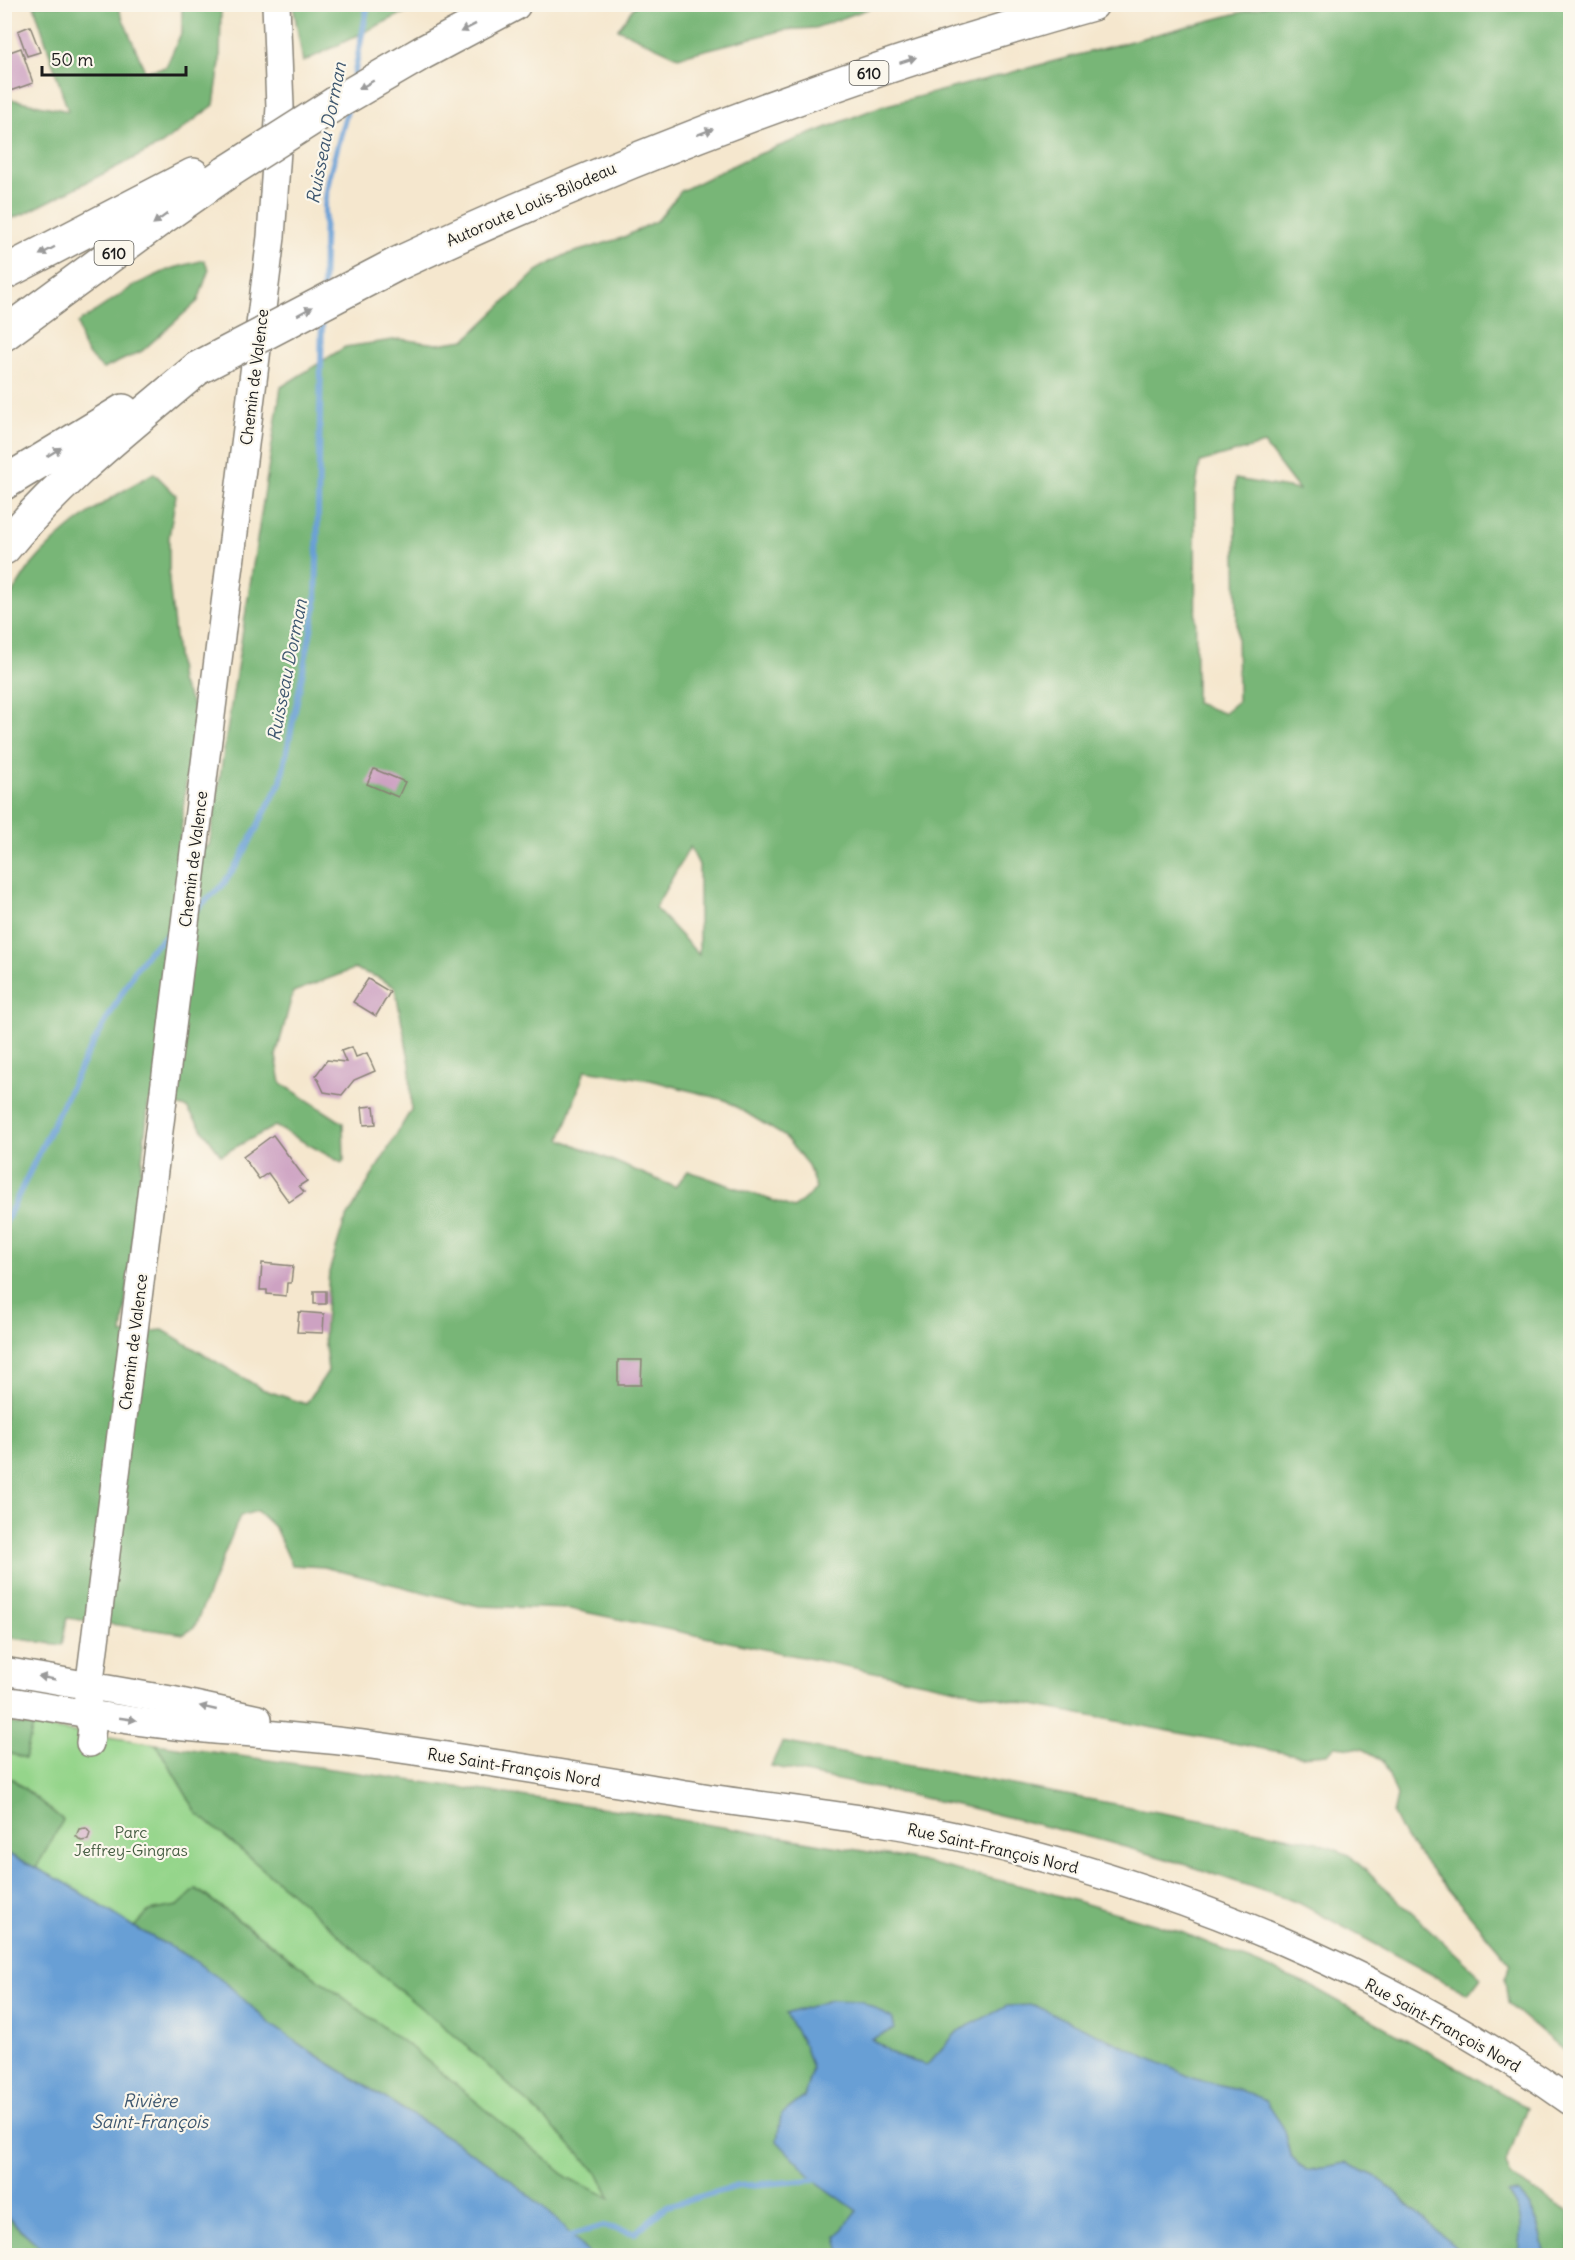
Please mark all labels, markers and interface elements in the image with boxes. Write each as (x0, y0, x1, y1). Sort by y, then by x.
one-way arrow (459, 23, 476, 33)
scale bar (42, 39, 186, 77)
text: 50 m (51, 48, 93, 71)
one-way arrow (899, 54, 917, 64)
water label: Ruisseau Dorman (301, 60, 351, 206)
road number: 610 (850, 61, 888, 85)
one-way arrow (357, 80, 374, 90)
one-way arrow (696, 127, 714, 136)
street label: Autoroute Louis-Bilodeau (443, 157, 619, 251)
one-way arrow (153, 213, 169, 225)
road number: 610 (94, 241, 134, 265)
one-way arrow (38, 246, 55, 256)
one-way arrow (296, 306, 313, 315)
street label: Chemin de Valence (236, 308, 272, 446)
one-way arrow (46, 447, 62, 458)
water label: Ruisseau Dorman (262, 597, 312, 743)
street label: Chemin de Valence (175, 790, 211, 928)
street label: Chemin de Valence (115, 1273, 151, 1411)
one-way arrow (38, 1673, 57, 1682)
one-way arrow (198, 1703, 217, 1712)
one-way arrow (118, 1715, 137, 1724)
street label: Rue Saint-François Nord (426, 1743, 602, 1791)
street label: Rue Saint-François Nord (906, 1819, 1080, 1877)
park label: Parc Jeffrey-Gingras (74, 1822, 188, 1860)
street label: Rue Saint-François Nord (1362, 1974, 1524, 2076)
water label: Rivière Saint-François (92, 2089, 210, 2133)

